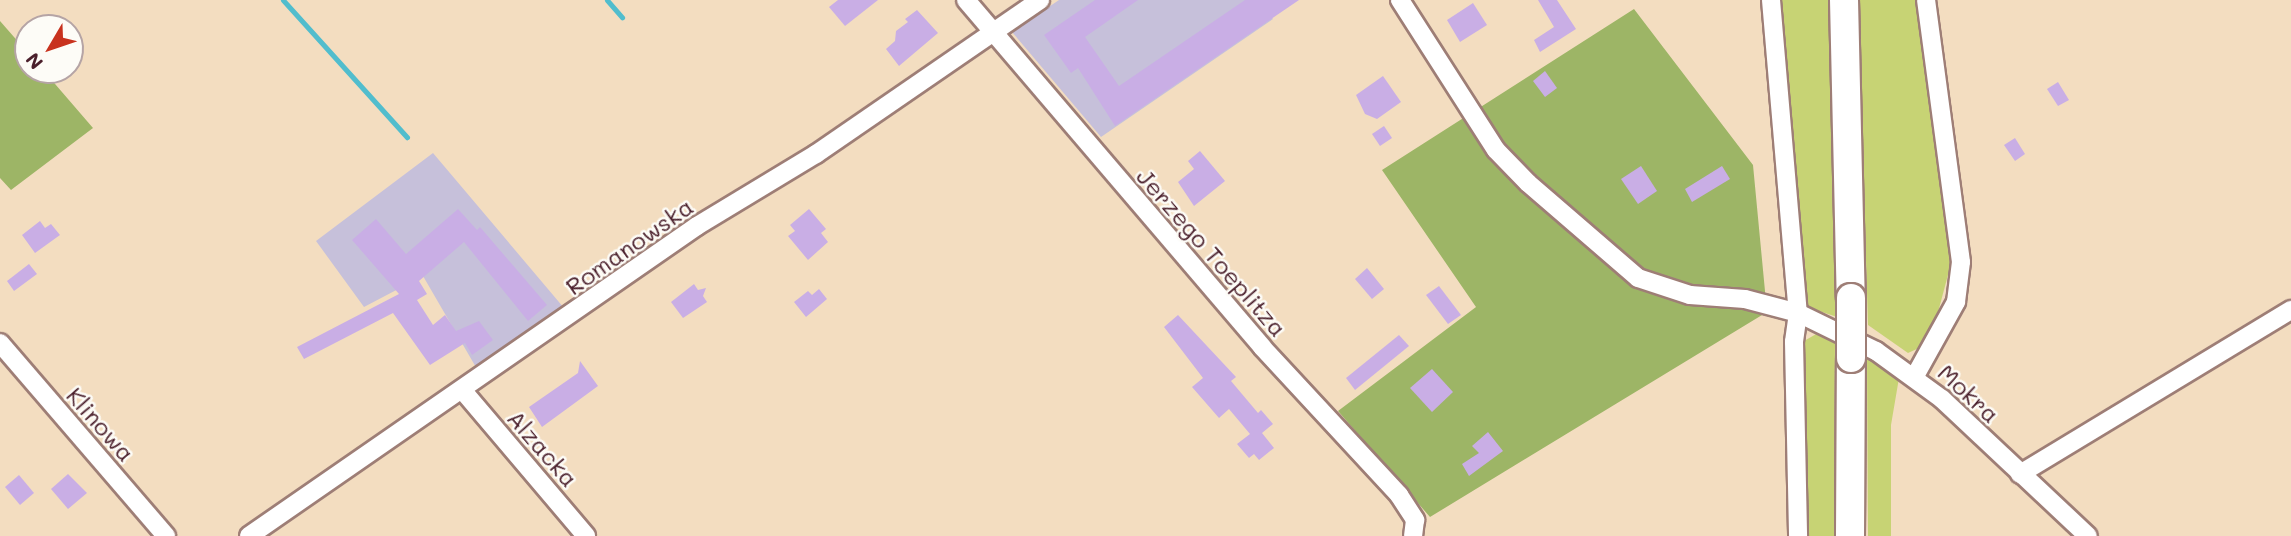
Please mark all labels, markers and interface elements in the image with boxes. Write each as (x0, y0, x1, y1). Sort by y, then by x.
north arrow (14, 14, 84, 84)
text: N (20, 48, 48, 75)
street label: Jerzego Toeplitza (1131, 162, 1293, 342)
street label: Romanowska (560, 191, 698, 301)
street label: Mokra (1932, 358, 2006, 428)
street label: Klinowa (61, 381, 141, 467)
street label: Alzacka (502, 404, 584, 492)

